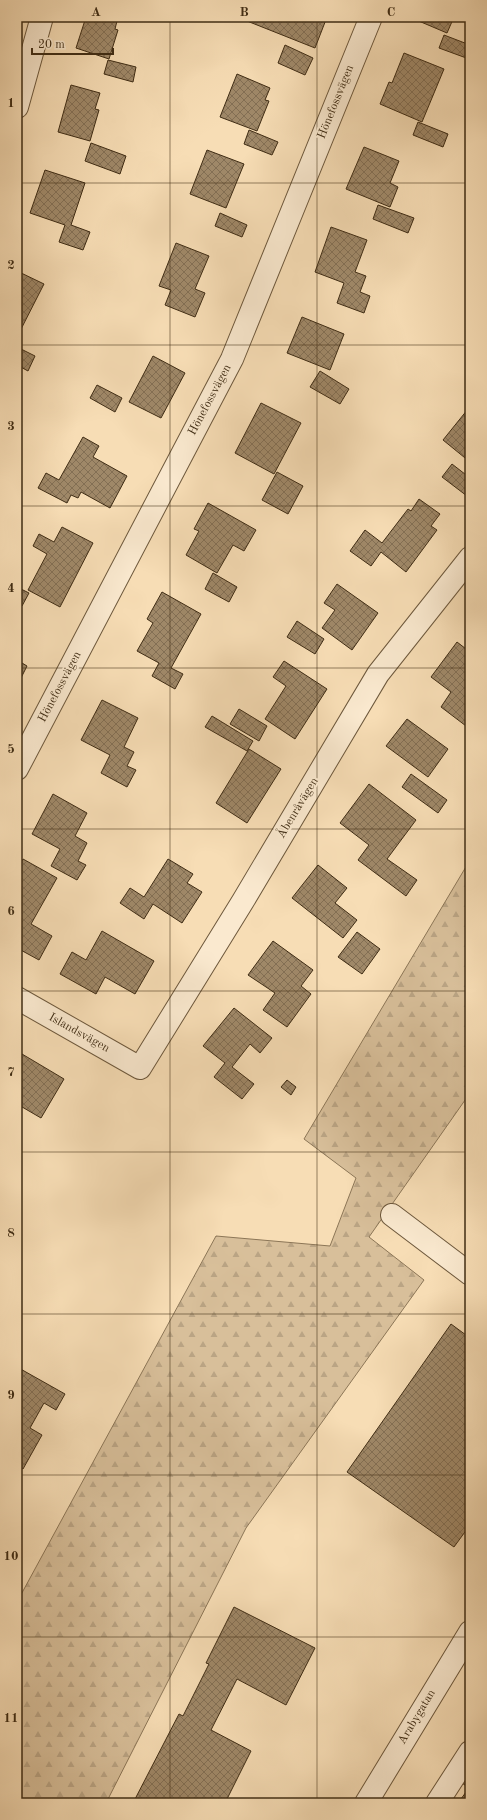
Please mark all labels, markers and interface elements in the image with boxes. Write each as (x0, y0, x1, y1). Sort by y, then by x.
text: A (91, 6, 101, 19)
text: B (239, 6, 249, 19)
text: C (387, 6, 395, 19)
scale bar (32, 30, 113, 56)
text: 20 m (38, 39, 65, 51)
street label: Hönefossvägen (316, 63, 356, 141)
text: 1 (7, 97, 15, 110)
text: 2 (7, 259, 15, 272)
street label: Hönefossvägen (186, 362, 234, 437)
text: 3 (7, 420, 15, 433)
text: 4 (7, 582, 15, 595)
street label: Hönefossvägen (36, 649, 84, 724)
text: 5 (7, 743, 15, 756)
street label: Åbenråvägen (272, 773, 321, 840)
text: 6 (7, 905, 15, 918)
street label: Islandsvägen (46, 1011, 112, 1055)
text: 7 (7, 1066, 15, 1079)
text: 8 (7, 1227, 15, 1240)
text: 9 (7, 1389, 15, 1402)
text: 10 (3, 1550, 19, 1563)
street label: Arabygatan (396, 1687, 438, 1746)
text: 11 (3, 1712, 19, 1725)

